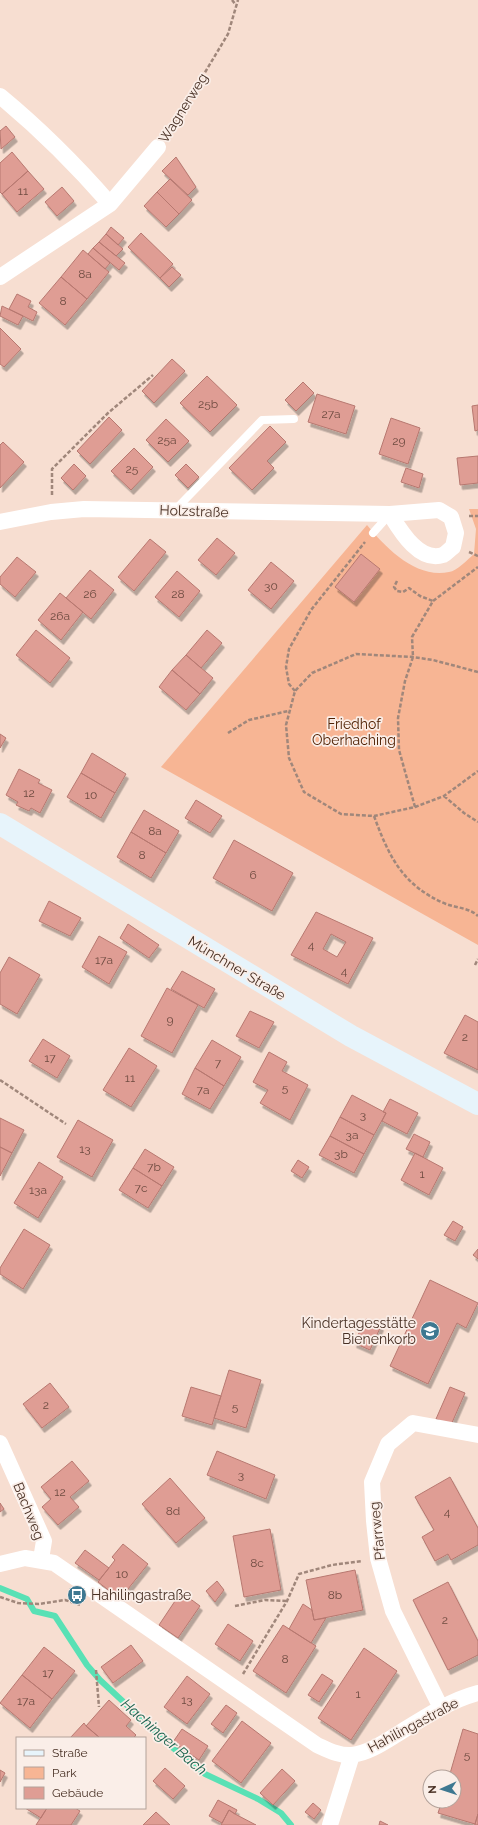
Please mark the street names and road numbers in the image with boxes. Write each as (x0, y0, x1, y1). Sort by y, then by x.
street label: Wagnerweg (155, 70, 211, 146)
street label: Holzstraße (159, 502, 229, 520)
street label: Münchner Straße (185, 933, 289, 1003)
street label: Bachweg (10, 1480, 48, 1542)
street label: Pfarrweg (366, 1501, 388, 1561)
street label: Hahilingastraße (365, 1694, 461, 1756)

